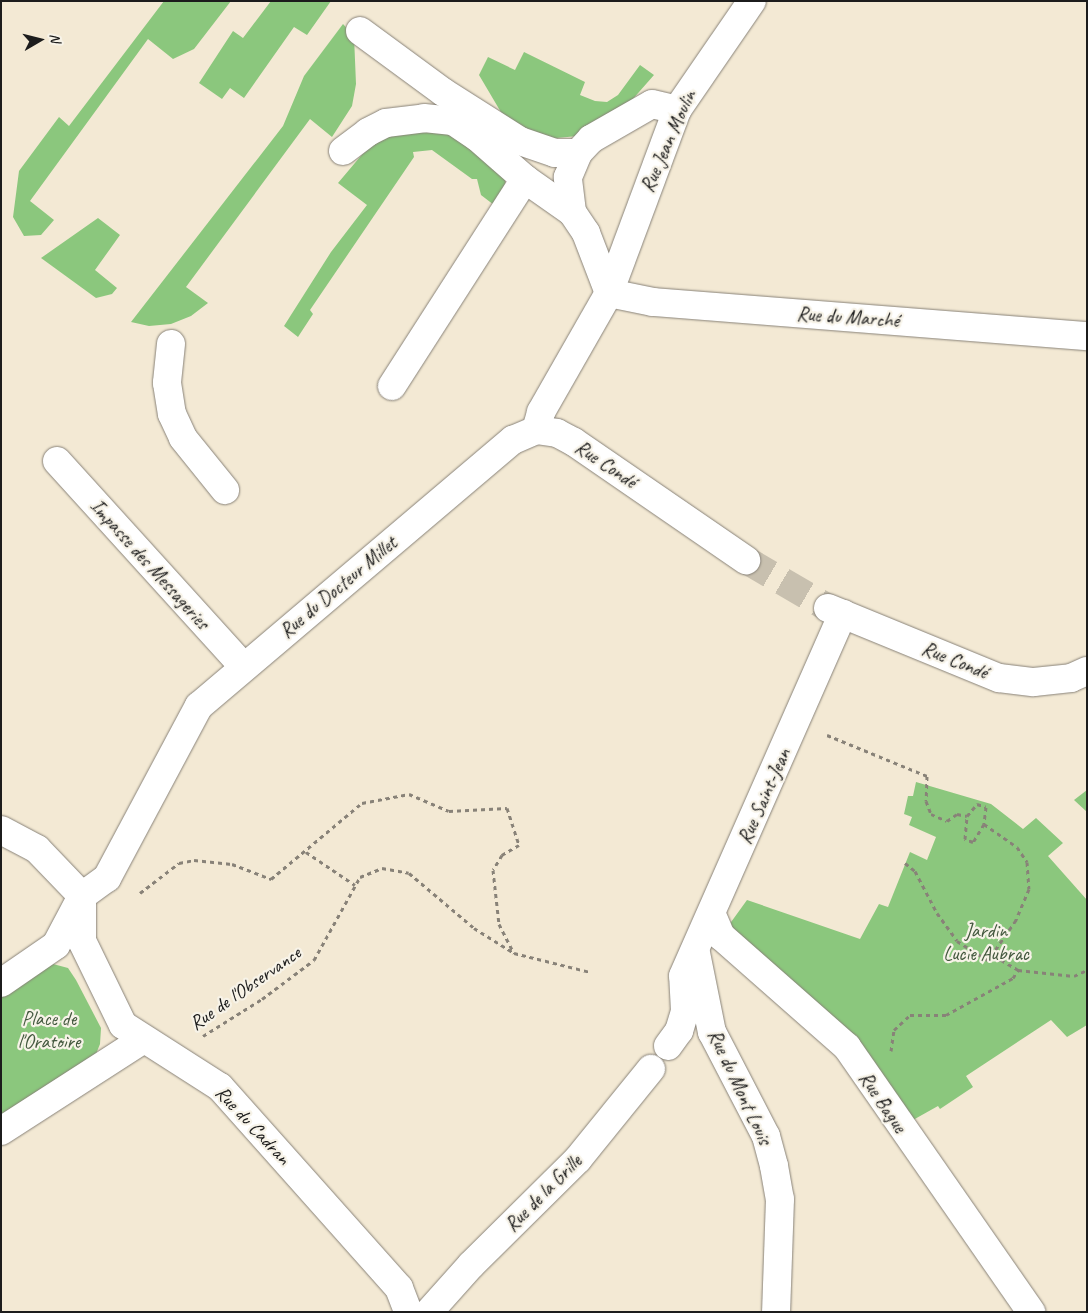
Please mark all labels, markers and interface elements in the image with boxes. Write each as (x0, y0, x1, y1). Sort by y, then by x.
north arrow (15, 15, 65, 65)
text: N (46, 32, 64, 43)
street label: Rue Jean Moulin (635, 87, 701, 195)
street label: Rue du Marché (796, 301, 900, 333)
street label: Rue Condé (571, 435, 641, 493)
street label: Impasse des Messageries (85, 494, 215, 634)
street label: Rue du Docteur Millet (275, 531, 401, 643)
street label: Rue Condé (919, 636, 991, 684)
street label: Rue Saint-Jean (732, 744, 796, 848)
park label: Jardin Lucie Aubrac (943, 918, 1029, 965)
street label: Rue de l'Observance (185, 941, 305, 1035)
park label: Place de l'Oratoire (18, 1006, 80, 1053)
street label: Rue du Mont Louis (703, 1026, 777, 1148)
street label: Rue Bague (854, 1067, 912, 1137)
street label: Rue du Cadran (210, 1081, 296, 1169)
street label: Rue de la Grille (499, 1149, 587, 1237)

